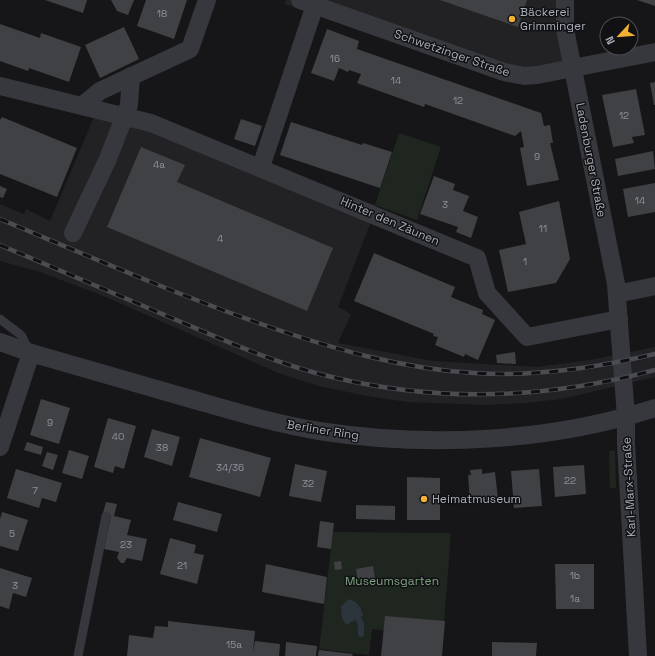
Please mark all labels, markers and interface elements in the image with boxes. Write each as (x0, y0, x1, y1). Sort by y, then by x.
place label: Bäckerei Grimminger (520, 4, 586, 34)
house number: 18 (157, 7, 167, 20)
marker: Bäckerei Grimminger (507, 14, 517, 24)
north arrow (599, 16, 639, 56)
street label: Schwetzinger Straße (392, 26, 512, 80)
text: N (602, 34, 618, 47)
house number: 16 (330, 52, 340, 65)
house number: 14 (391, 74, 401, 87)
house number: 12 (453, 94, 463, 107)
street label: Ladenburger Straße (572, 102, 610, 218)
house number: 12 (619, 109, 629, 122)
house number: 9 (534, 150, 540, 163)
house number: 4a (153, 158, 165, 171)
street label: Hinter den Zäunen (338, 193, 442, 249)
house number: 14 (635, 194, 645, 207)
house number: 3 (442, 198, 448, 211)
house number: 11 (539, 222, 547, 235)
house number: 4 (217, 232, 223, 245)
house number: 1 (523, 255, 527, 268)
house number: 9 (47, 416, 53, 429)
street label: Berliner Ring (286, 416, 360, 444)
house number: 40 (112, 430, 124, 443)
street label: Karl-Marx-Straße (618, 437, 640, 537)
house number: 38 (156, 441, 168, 454)
house number: 34/36 (216, 461, 244, 474)
house number: 22 (564, 474, 576, 487)
house number: 32 (302, 477, 314, 490)
house number: 7 (32, 484, 38, 497)
place label: Heimatmuseum (432, 491, 521, 507)
marker: Heimatmuseum (419, 494, 429, 504)
house number: 5 (9, 527, 15, 540)
house number: 23 (120, 538, 132, 551)
house number: 21 (177, 559, 187, 572)
house number: 1b (570, 569, 580, 582)
park label: Museumsgarten (345, 573, 439, 589)
house number: 3 (12, 579, 18, 592)
house number: 1a (570, 592, 580, 605)
house number: 15a (226, 638, 242, 651)

